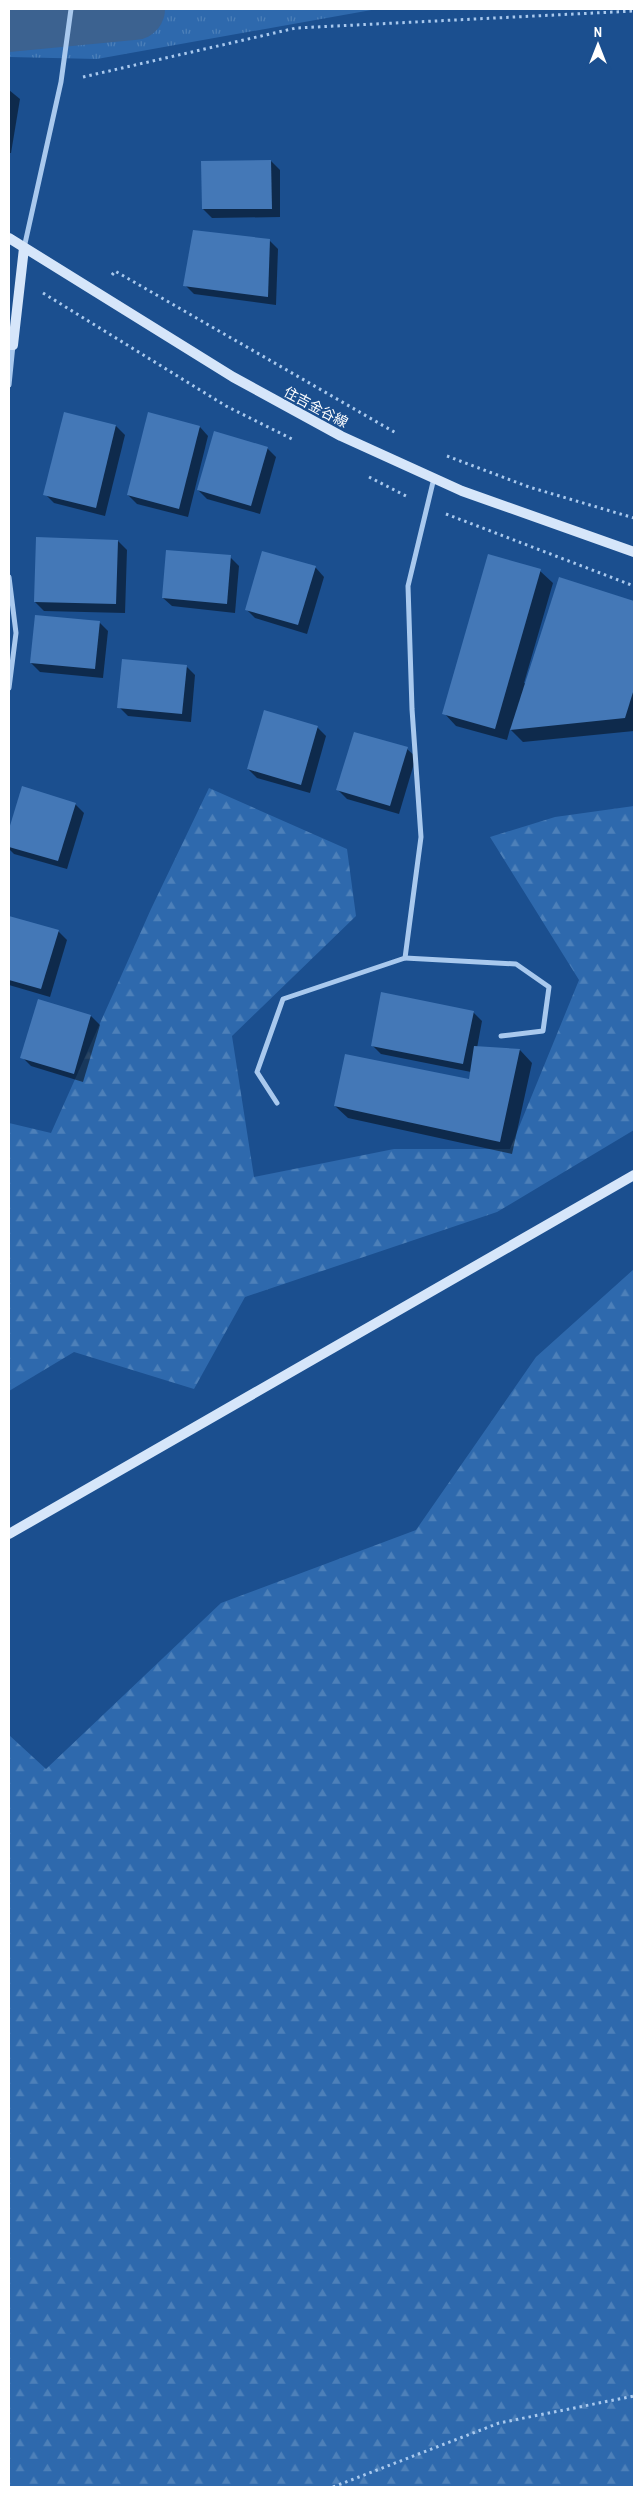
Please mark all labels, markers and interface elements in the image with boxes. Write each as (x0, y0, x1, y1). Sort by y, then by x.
north arrow (573, 20, 623, 70)
text: N (594, 23, 602, 41)
street label: 住吉金谷線 (281, 383, 351, 431)

